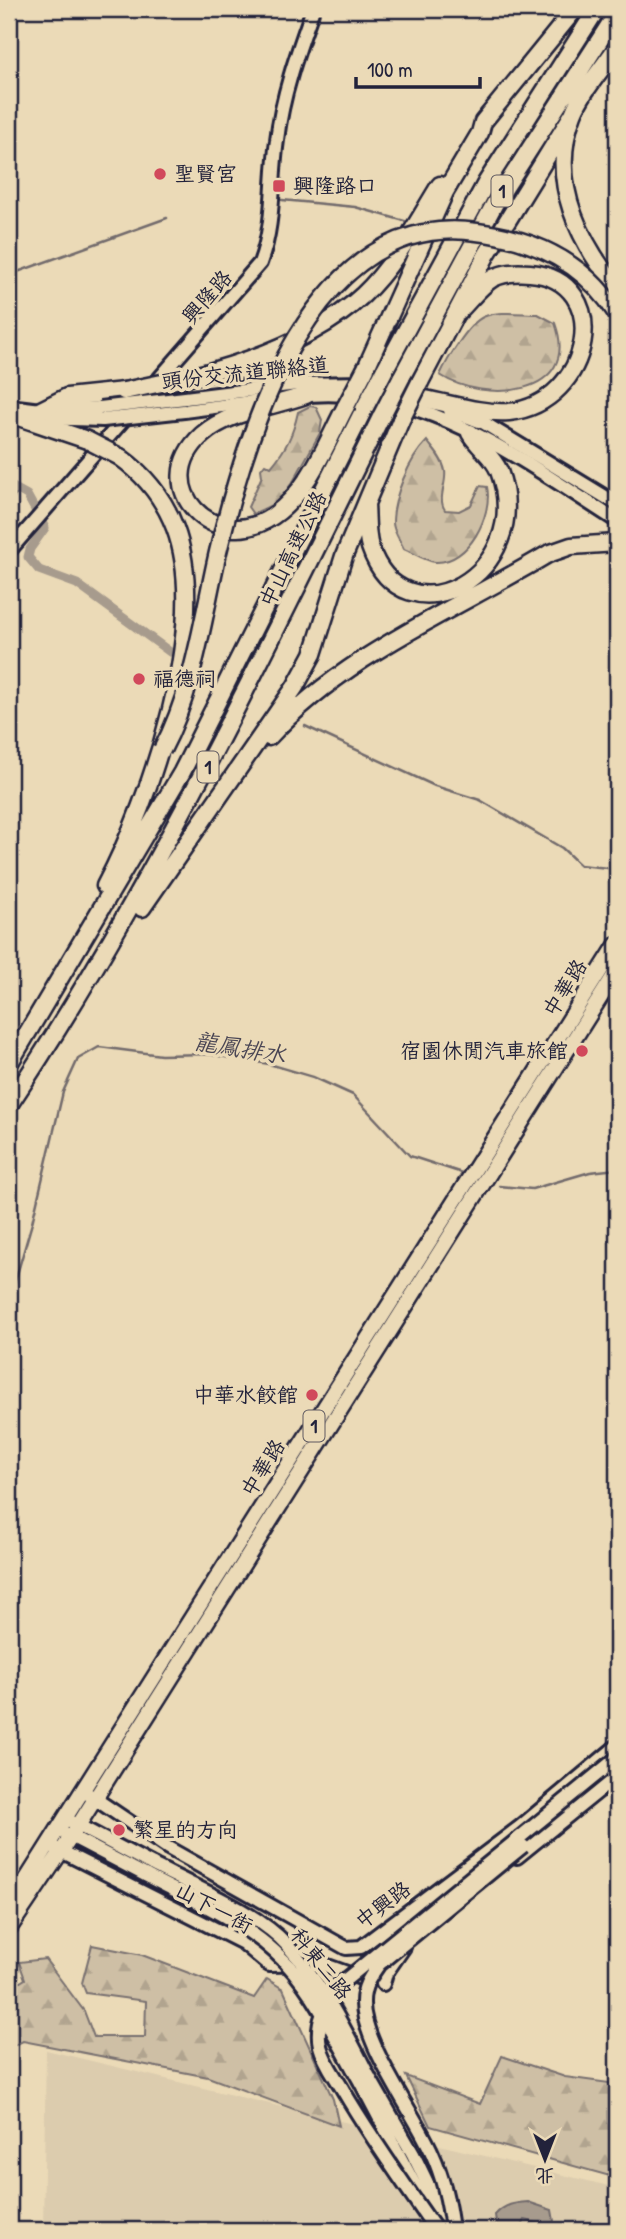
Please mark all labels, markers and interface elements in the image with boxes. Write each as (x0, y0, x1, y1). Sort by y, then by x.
scale bar (356, 46, 481, 90)
text: 100 m (367, 55, 413, 84)
place label: 聖賢宮 (174, 159, 237, 188)
marker: 聖賢宮 (152, 166, 168, 182)
place label: 興隆路口 (293, 171, 377, 200)
road number: 1 (491, 176, 512, 206)
marker: 興隆路口 (271, 178, 287, 194)
street label: 興隆路 (175, 263, 238, 330)
street label: 頭份交流道聯絡道 (160, 349, 330, 396)
street label: 中山高速公路 (252, 486, 333, 612)
place label: 福德祠 (153, 664, 216, 693)
marker: 福德祠 (131, 671, 147, 687)
road number: 1 (198, 752, 218, 782)
street label: 中華路 (536, 953, 594, 1022)
water label: 龍鳳排水 (192, 1025, 289, 1070)
place label: 宿園休閒汽車旅館 (400, 1036, 568, 1065)
marker: 宿園休閒汽車旅館 (574, 1043, 590, 1059)
place label: 中華水餃館 (193, 1380, 298, 1409)
marker: 中華水餃館 (304, 1387, 320, 1403)
road number: 1 (304, 1410, 324, 1442)
street label: 中華路 (234, 1433, 292, 1502)
place label: 繁星的方向 (133, 1815, 238, 1844)
marker: 繁星的方向 (111, 1822, 127, 1838)
street label: 中興路 (349, 1874, 417, 1935)
street label: 山下一街 (170, 1875, 258, 1940)
street label: 科東二路 (284, 1922, 359, 2006)
north arrow (510, 2124, 580, 2194)
text: 北 (535, 2163, 555, 2189)

